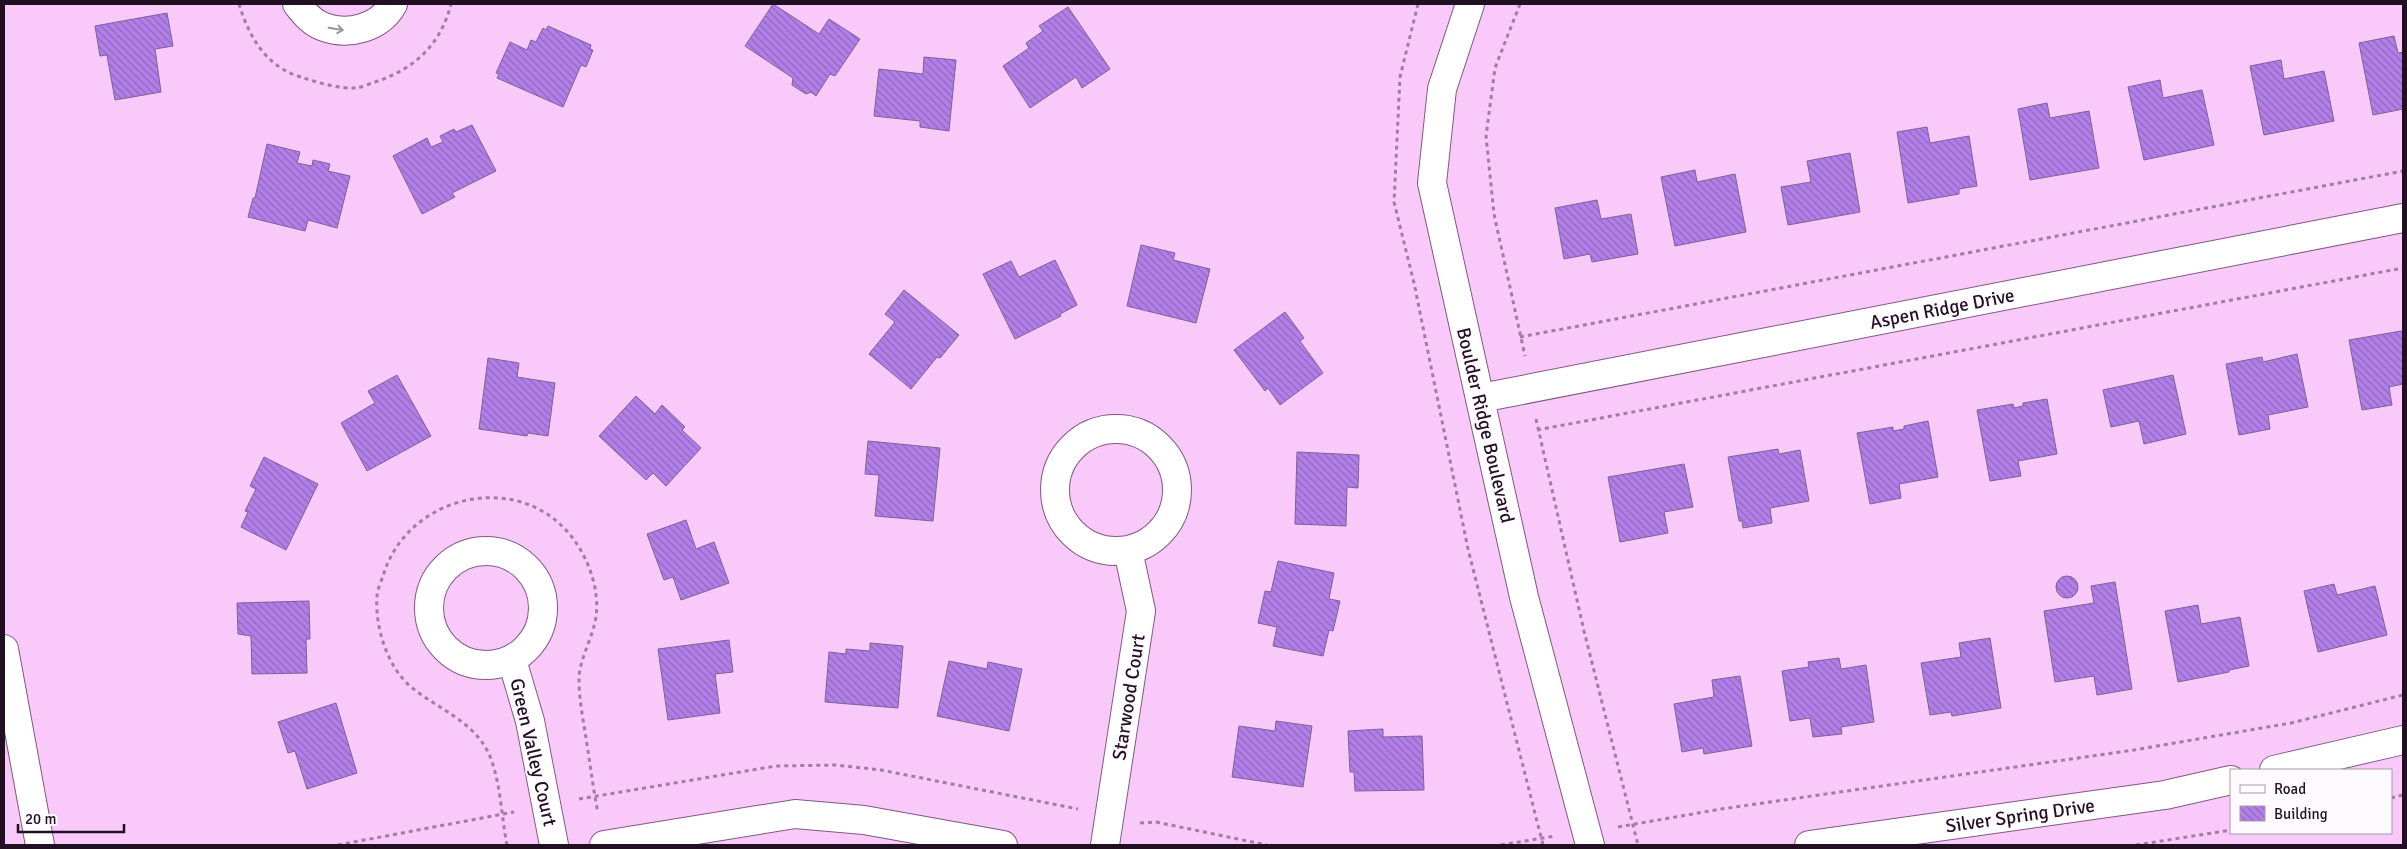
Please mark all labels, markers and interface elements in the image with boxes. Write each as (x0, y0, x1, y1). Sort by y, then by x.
one-way arrow (328, 25, 344, 35)
street label: Aspen Ridge Drive (1868, 283, 2017, 335)
street label: Boulder Ridge Boulevard (1451, 325, 1519, 525)
street label: Starwood Court (1107, 632, 1151, 762)
street label: Green Valley Court (504, 676, 562, 829)
legend (2230, 769, 2392, 834)
text: Road (2274, 780, 2306, 798)
street label: Silver Spring Drive (1944, 794, 2096, 838)
scale bar (18, 802, 124, 834)
text: Building (2274, 805, 2328, 823)
text: 20 m (25, 810, 56, 828)

